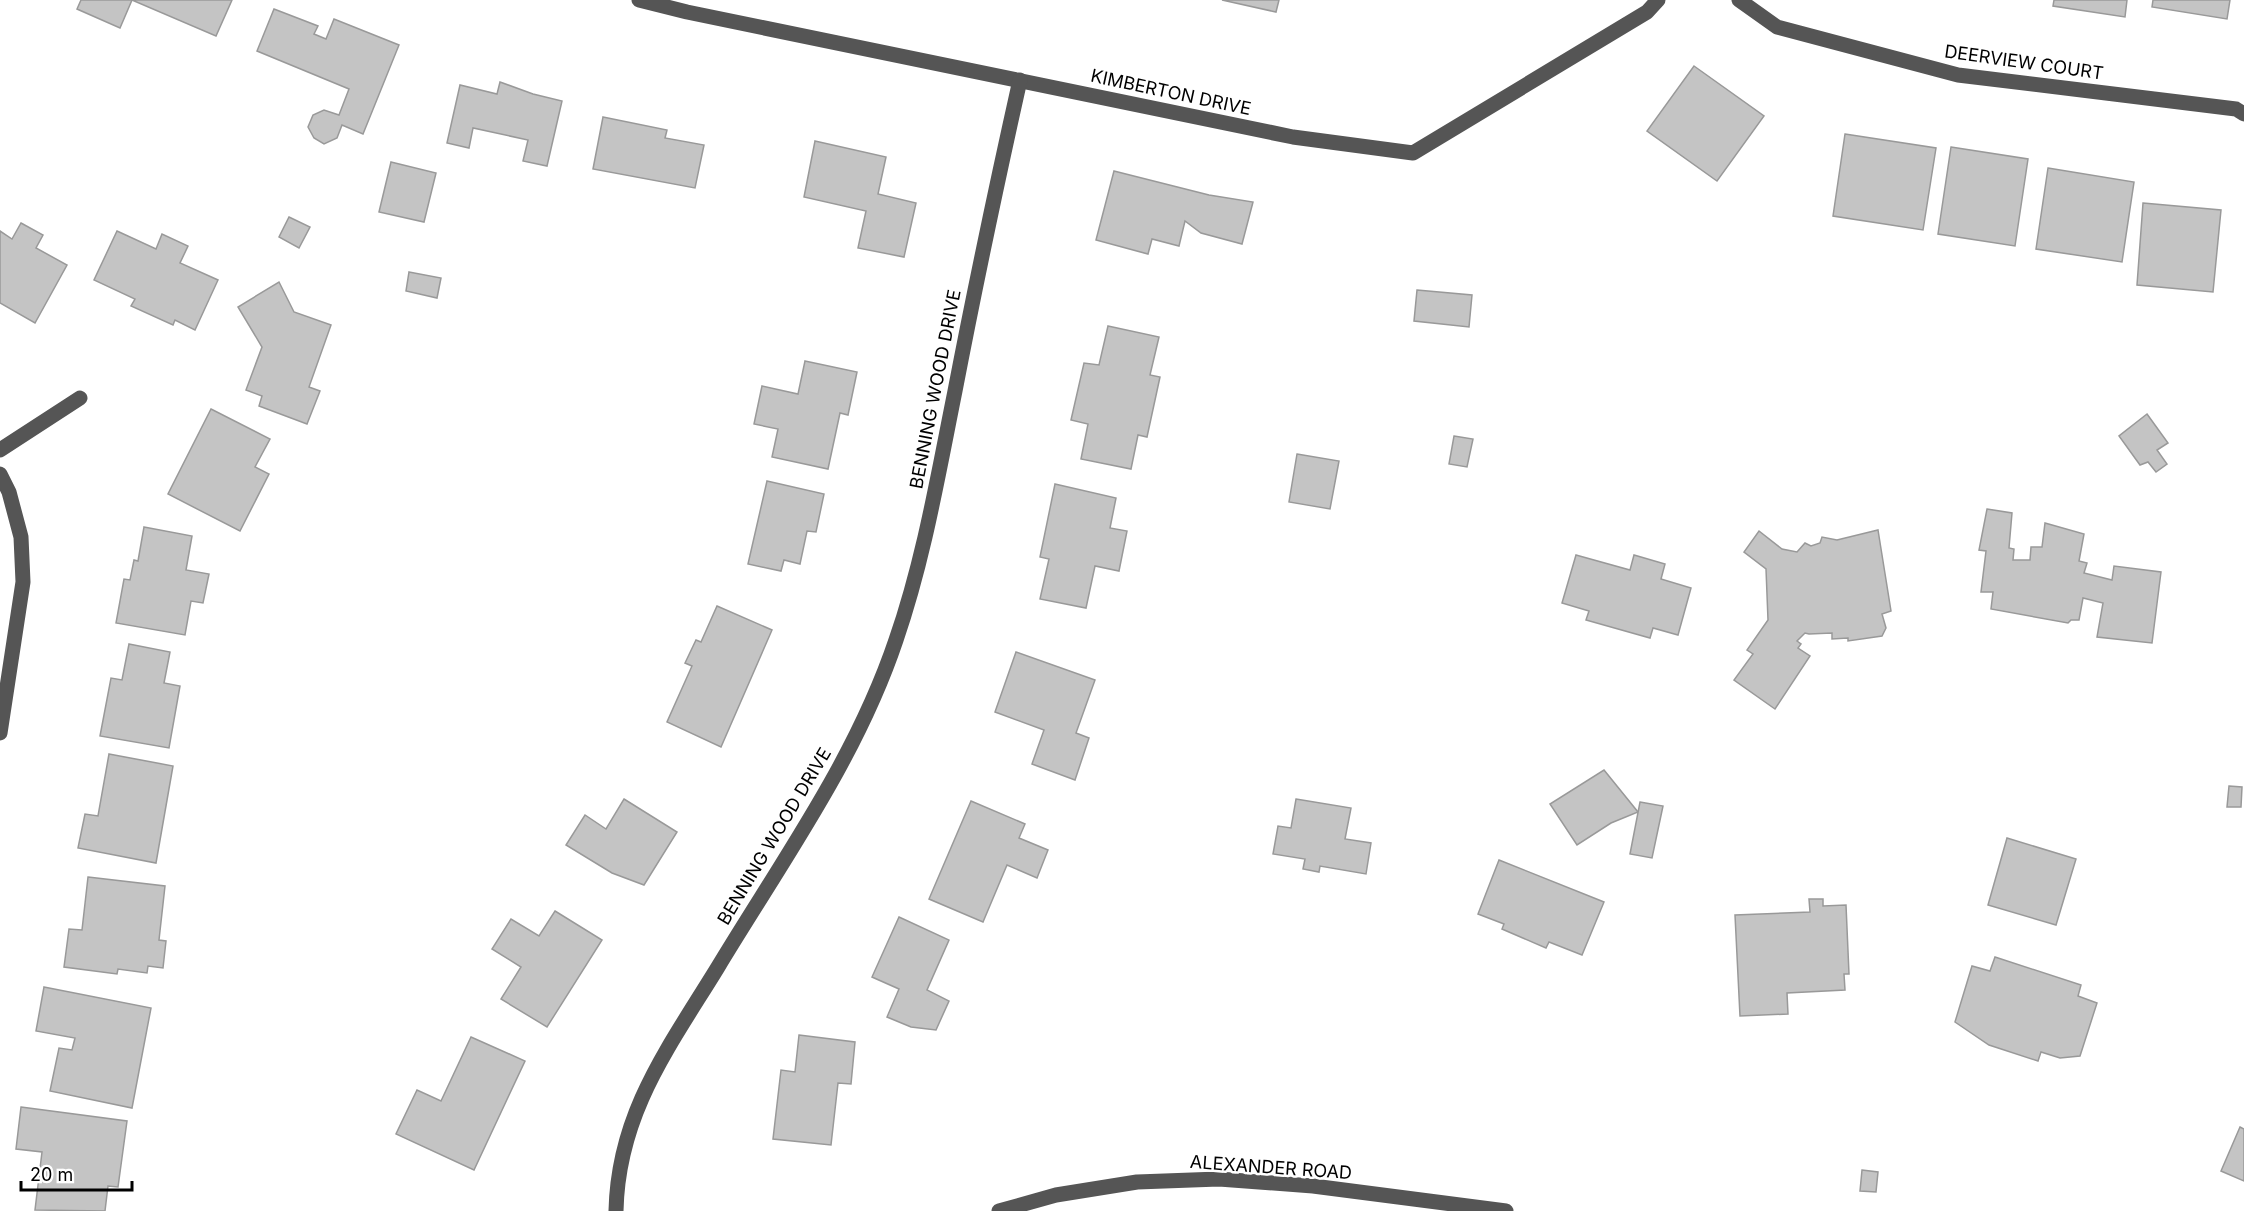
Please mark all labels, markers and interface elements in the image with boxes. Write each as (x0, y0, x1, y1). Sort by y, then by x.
street label: DEERVIEW COURT (1943, 40, 2105, 84)
street label: KIMBERTON DRIVE (1089, 65, 1253, 119)
street label: BENNING WOOD DRIVE (905, 288, 965, 490)
street label: BENNING WOOD DRIVE (713, 744, 835, 928)
street label: ALEXANDER ROAD (1189, 1151, 1353, 1183)
scale bar (21, 1154, 132, 1192)
text: 20 m (30, 1164, 73, 1185)

